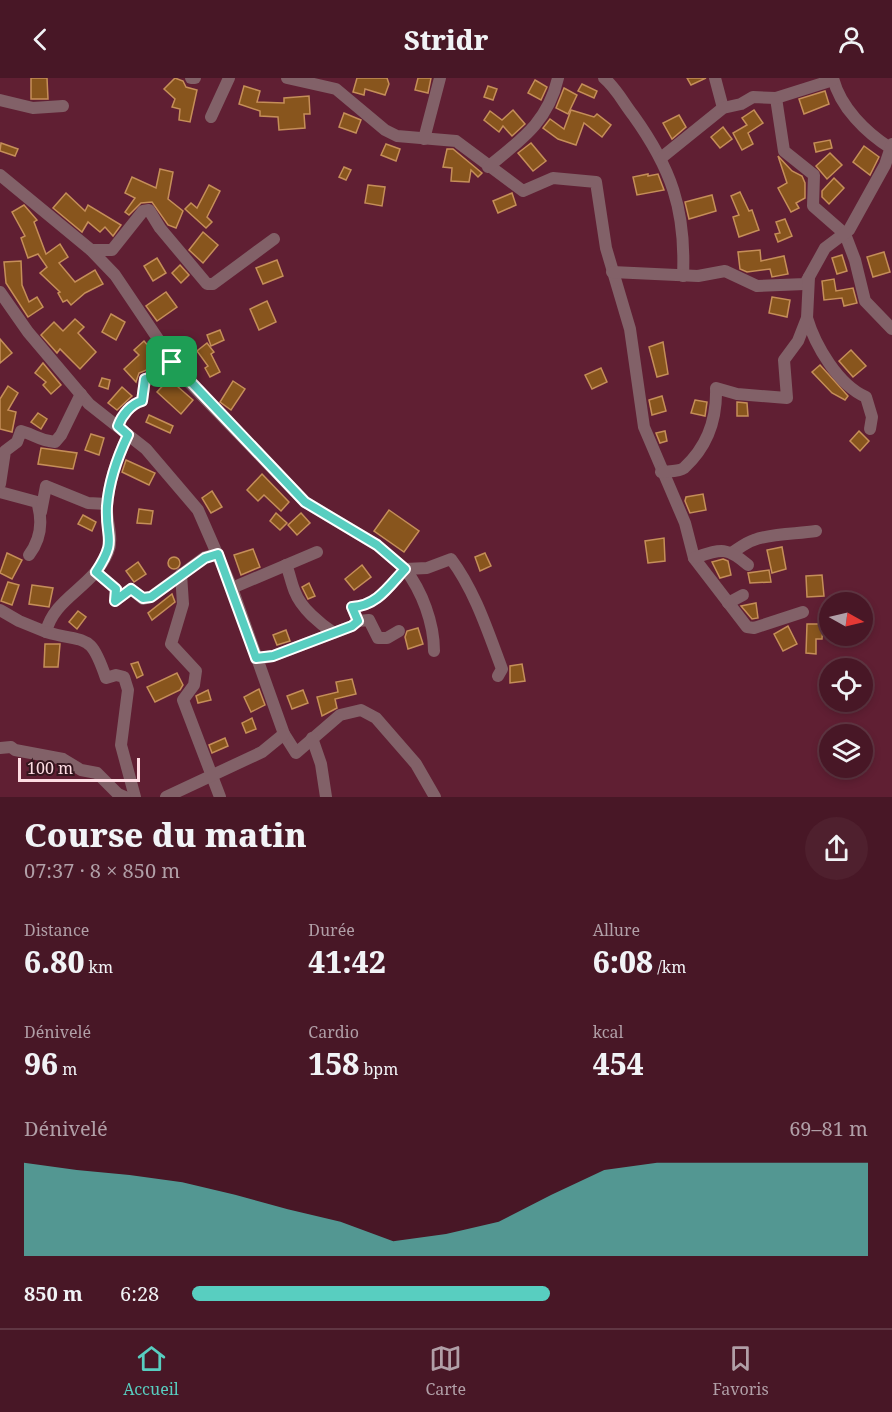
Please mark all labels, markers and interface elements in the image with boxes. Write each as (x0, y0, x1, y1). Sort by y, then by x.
text: Stridr (404, 21, 488, 58)
icon: back (24, 23, 57, 56)
icon: person (835, 23, 868, 56)
pin (146, 336, 197, 387)
icon: arrive (155, 345, 188, 378)
north arrow (819, 592, 873, 646)
map controls (819, 592, 873, 778)
button: locate (819, 658, 873, 712)
button: layers (819, 724, 873, 778)
scale bar (18, 755, 140, 782)
text: 100 m (27, 757, 73, 779)
text: Course du matin (24, 812, 307, 857)
button: share (805, 817, 868, 880)
text: 07:37 · 8 × 850 m (24, 857, 180, 884)
text: Distance (24, 919, 89, 941)
text: Durée (308, 919, 355, 941)
text: Allure (593, 919, 640, 941)
text: 6.80 (24, 941, 84, 982)
text: 41:42 (308, 941, 386, 982)
text: 6:08 (593, 941, 653, 982)
text: km (84, 956, 113, 978)
text: /km (653, 956, 686, 978)
text: Dénivelé (24, 1021, 91, 1043)
text: Cardio (308, 1021, 359, 1043)
text: kcal (593, 1021, 624, 1043)
text: 96 (24, 1043, 58, 1084)
text: 158 (308, 1043, 359, 1084)
text: 454 (593, 1043, 644, 1084)
text: m (58, 1058, 77, 1080)
text: bpm (359, 1058, 398, 1080)
text: Dénivelé (24, 1115, 108, 1142)
text: 69–81 m (789, 1115, 868, 1142)
text: 850 m (24, 1280, 83, 1307)
text: 6:28 (120, 1280, 159, 1307)
tab: Accueil (123, 1342, 179, 1400)
tab: Carte (425, 1342, 466, 1400)
tab: Favoris (713, 1342, 769, 1400)

